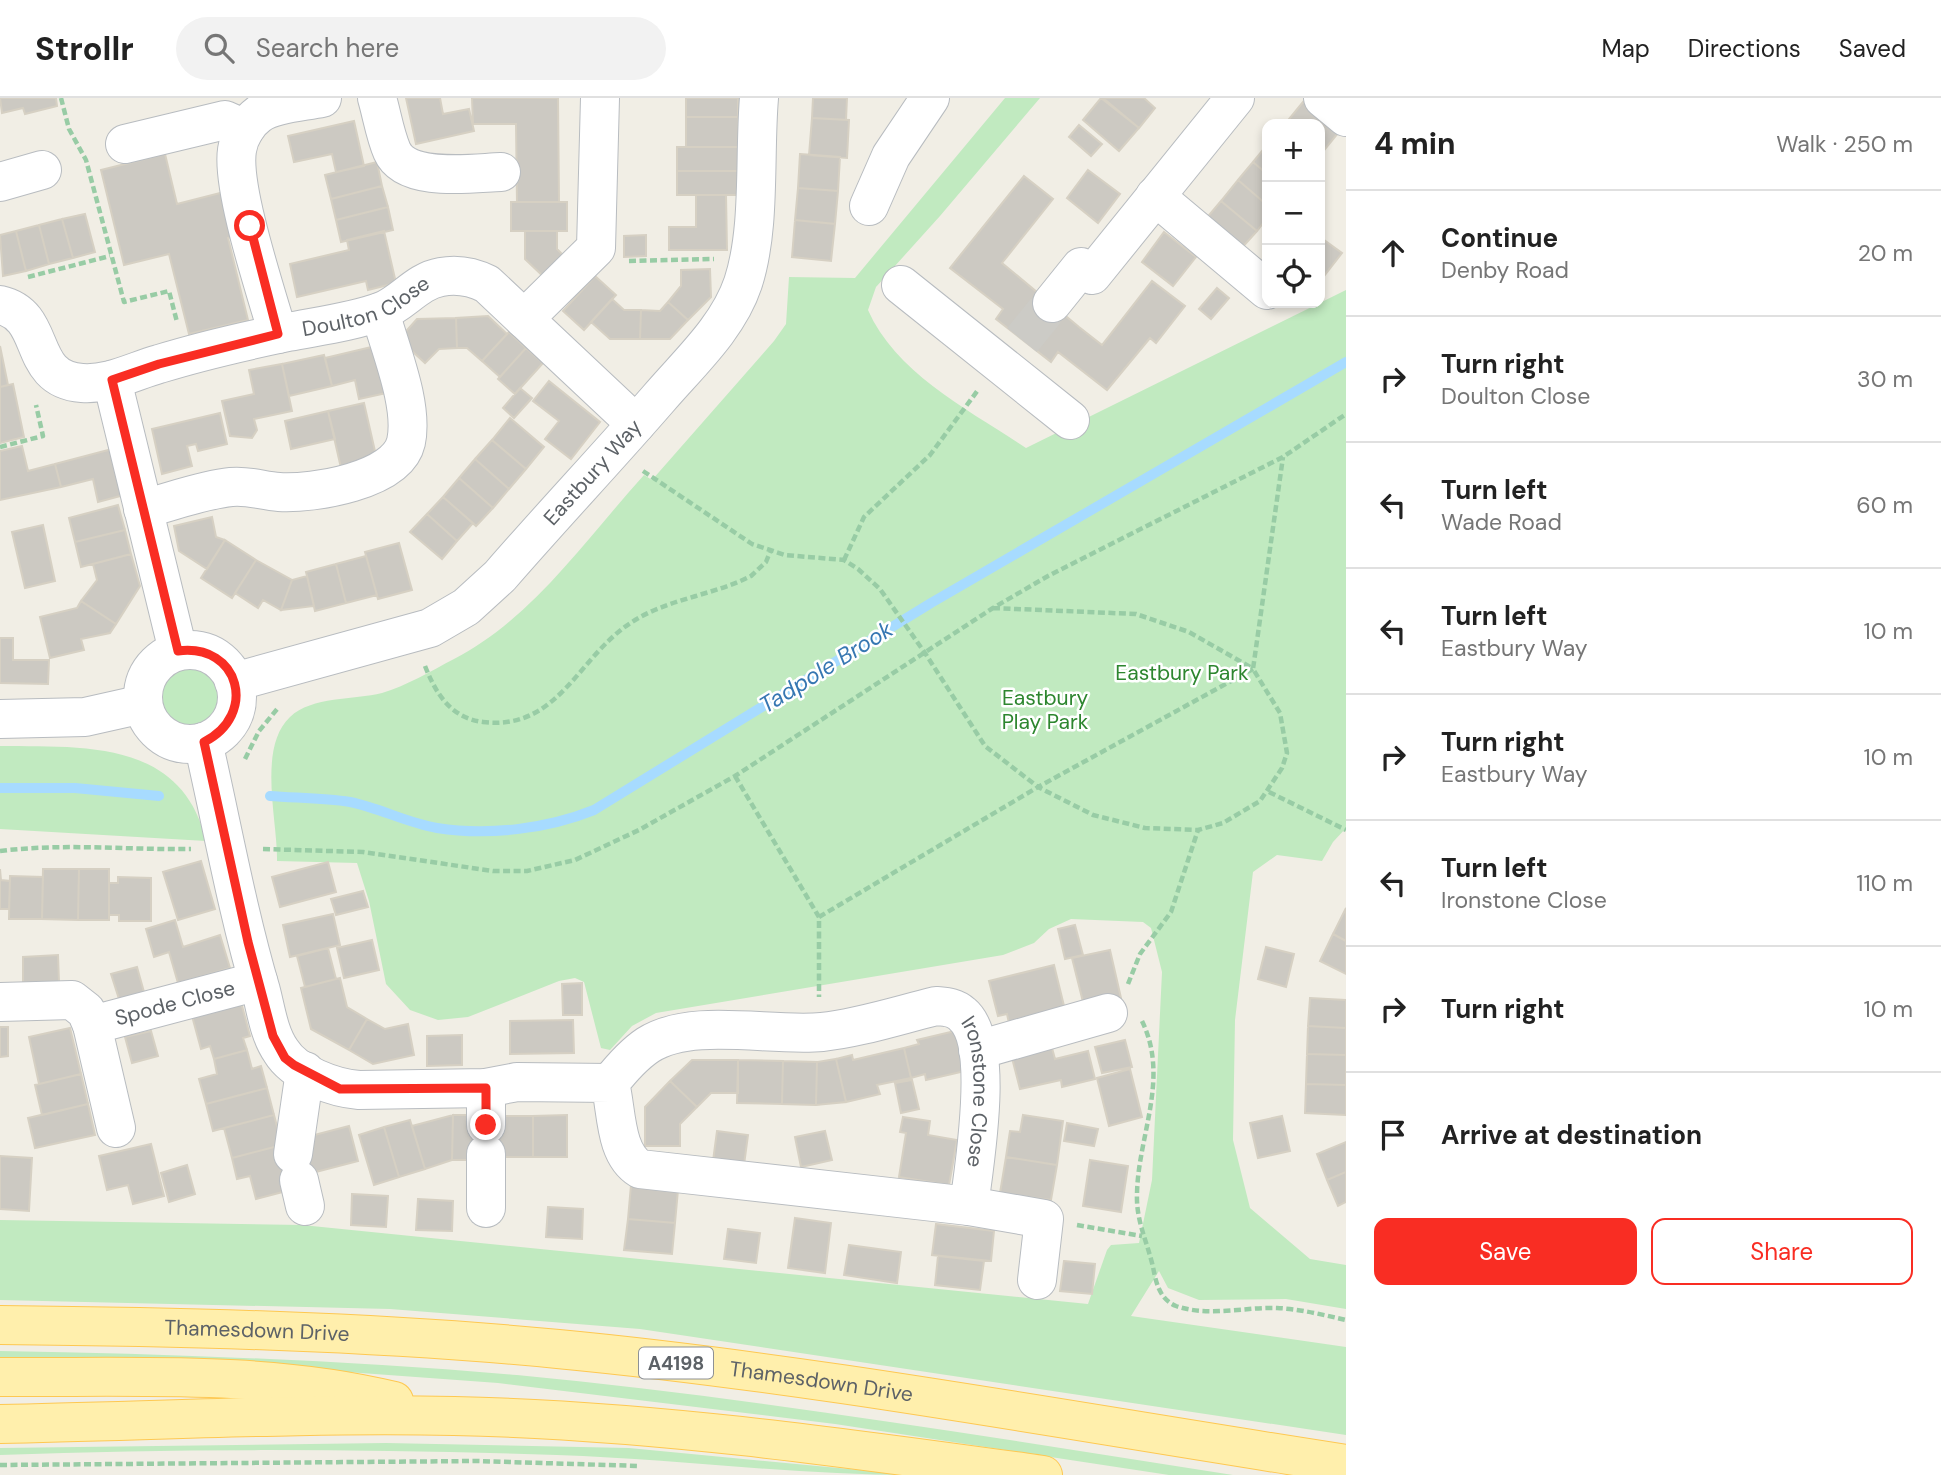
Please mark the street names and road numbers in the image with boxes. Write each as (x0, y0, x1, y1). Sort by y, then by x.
street label: Doulton Close (300, 269, 435, 343)
street label: Eastbury Way (537, 413, 648, 532)
street label: Spode Close (112, 974, 238, 1032)
street label: Ironstone Close (955, 1010, 995, 1169)
street label: Thamesdown Drive (164, 1314, 350, 1348)
road number: A4198 (639, 1348, 713, 1378)
street label: Thamesdown Drive (728, 1355, 915, 1409)

